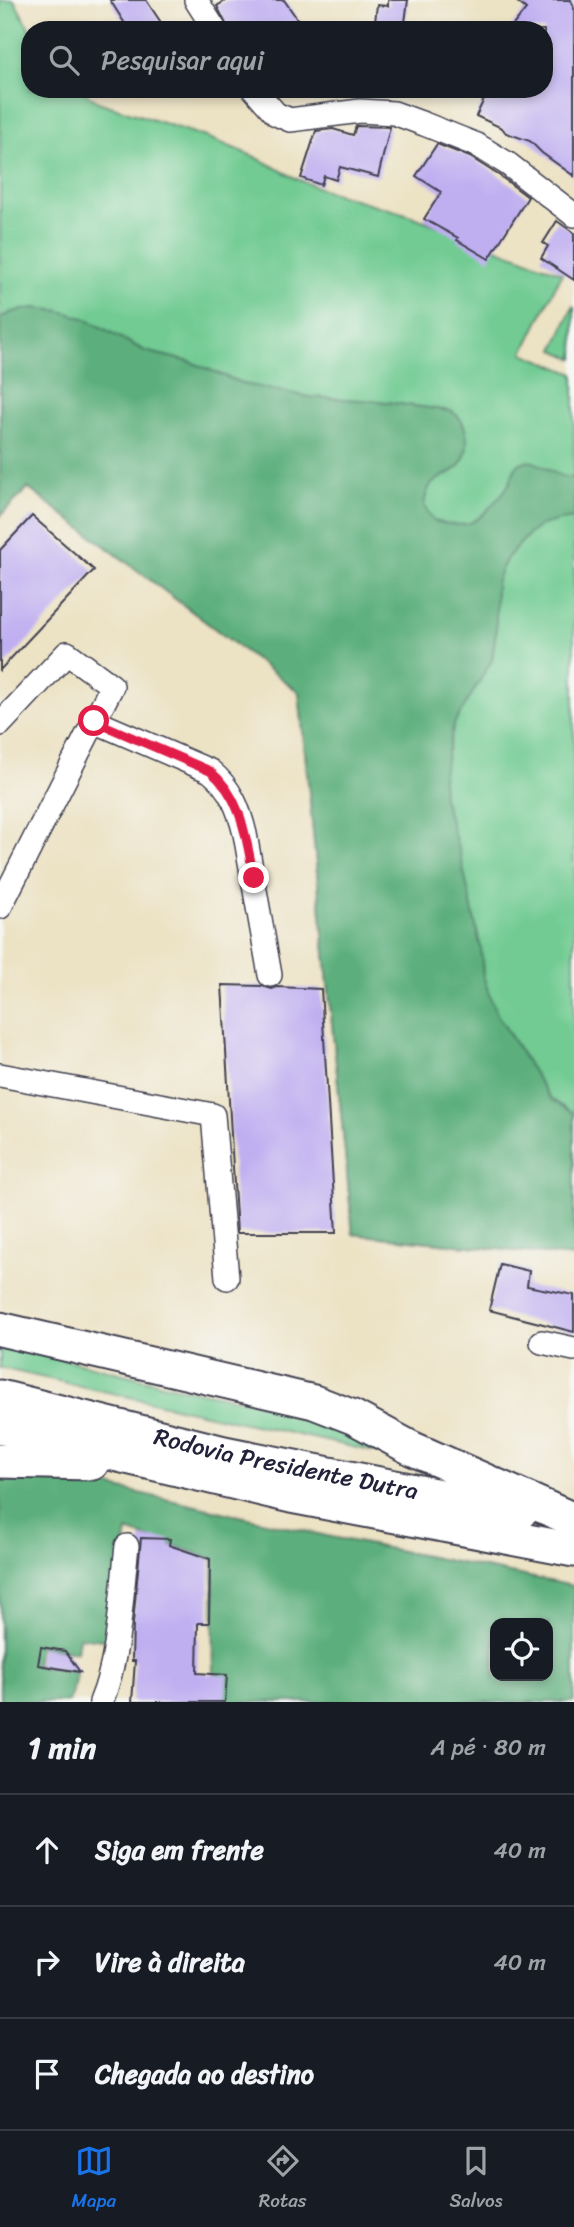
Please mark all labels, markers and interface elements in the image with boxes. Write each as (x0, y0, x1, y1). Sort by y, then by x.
search box (21, 21, 553, 98)
text: Pesquisar aqui (101, 37, 264, 83)
icon: search (45, 41, 83, 79)
route start (78, 705, 109, 736)
route end (238, 862, 269, 893)
street label: Rodovia Presidente Dutra (150, 1415, 422, 1512)
map controls (490, 1618, 553, 1681)
button: locate (490, 1618, 553, 1681)
text: 1 min (28, 1721, 96, 1775)
text: A pé · 80 m (431, 1727, 546, 1768)
text: Siga em frente (95, 1827, 264, 1873)
text: 40 m (493, 1830, 546, 1871)
icon: ahead (28, 1831, 66, 1869)
text: Vire à direita (95, 1939, 245, 1985)
text: 40 m (493, 1942, 546, 1983)
icon: right (28, 1943, 66, 1981)
text: Chegada ao destino (95, 2051, 314, 2097)
icon: arrive (28, 2055, 66, 2093)
tab: Mapa (71, 2142, 116, 2217)
tab: Rotas (259, 2142, 307, 2217)
tab: Salvos (449, 2142, 503, 2217)

